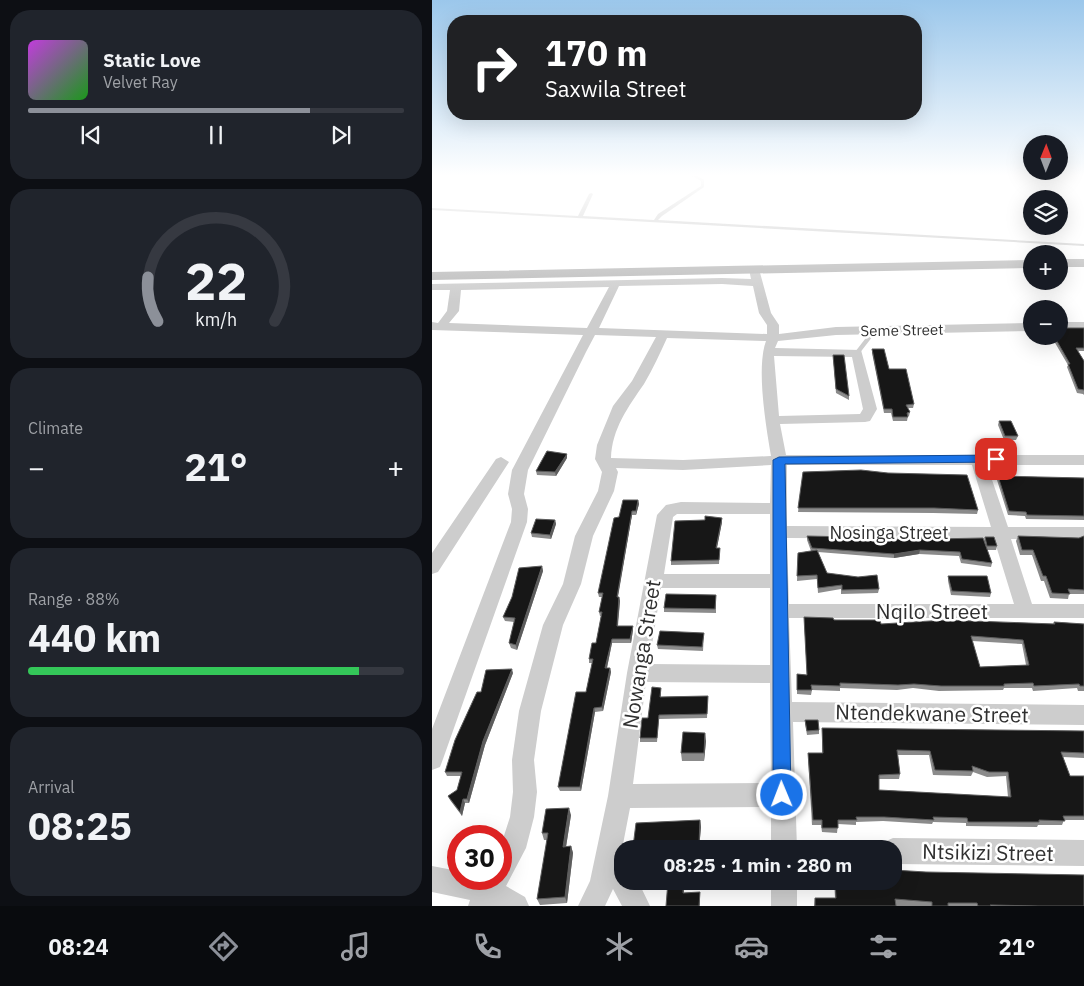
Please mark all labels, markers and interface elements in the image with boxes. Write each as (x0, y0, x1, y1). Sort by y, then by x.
text: 170 m (545, 30, 648, 76)
icon: right (462, 35, 527, 100)
text: Static Love (103, 48, 201, 72)
text: Velvet Ray (103, 72, 178, 92)
text: Saxwila Street (545, 74, 686, 103)
icon: previous (77, 121, 105, 149)
icon: pause (202, 121, 230, 149)
icon: next (327, 121, 355, 149)
north arrow (1023, 135, 1068, 180)
map controls (1023, 135, 1068, 345)
button: layers (1023, 190, 1068, 235)
button: + (1023, 245, 1068, 290)
text: 22 (185, 247, 247, 314)
button: − (1023, 300, 1068, 345)
text: km/h (195, 308, 237, 331)
street label: Seme Street (860, 320, 944, 340)
text: Climate (28, 418, 83, 438)
pin (975, 438, 1017, 480)
text: 21° (184, 442, 248, 491)
icon: arrive (982, 445, 1010, 473)
text: − (28, 449, 45, 486)
text: + (387, 449, 404, 486)
street label: Nosinga Street (830, 521, 948, 544)
street label: Nowanga Street (615, 578, 667, 730)
text: Range · 88% (28, 589, 120, 609)
street label: Nqilo Street (876, 597, 988, 625)
text: 440 km (28, 613, 161, 662)
street label: Ntendekwane Street (835, 697, 1029, 729)
position arrow (755, 768, 807, 820)
text: Arrival (28, 777, 75, 797)
text: 08:25 (28, 801, 132, 850)
speed limit sign: 30 (447, 825, 512, 890)
street label: Ntsikizi Street (922, 837, 1054, 867)
text: 08:25 · 1 min · 280 m (664, 853, 852, 877)
icon: directions (206, 929, 241, 964)
icon: music (338, 929, 373, 964)
icon: phone (470, 929, 505, 964)
icon: climate (602, 929, 637, 964)
icon: car (734, 929, 769, 964)
icon: filters (866, 929, 901, 964)
text: 08:24 (49, 932, 109, 961)
text: 21° (999, 932, 1035, 961)

